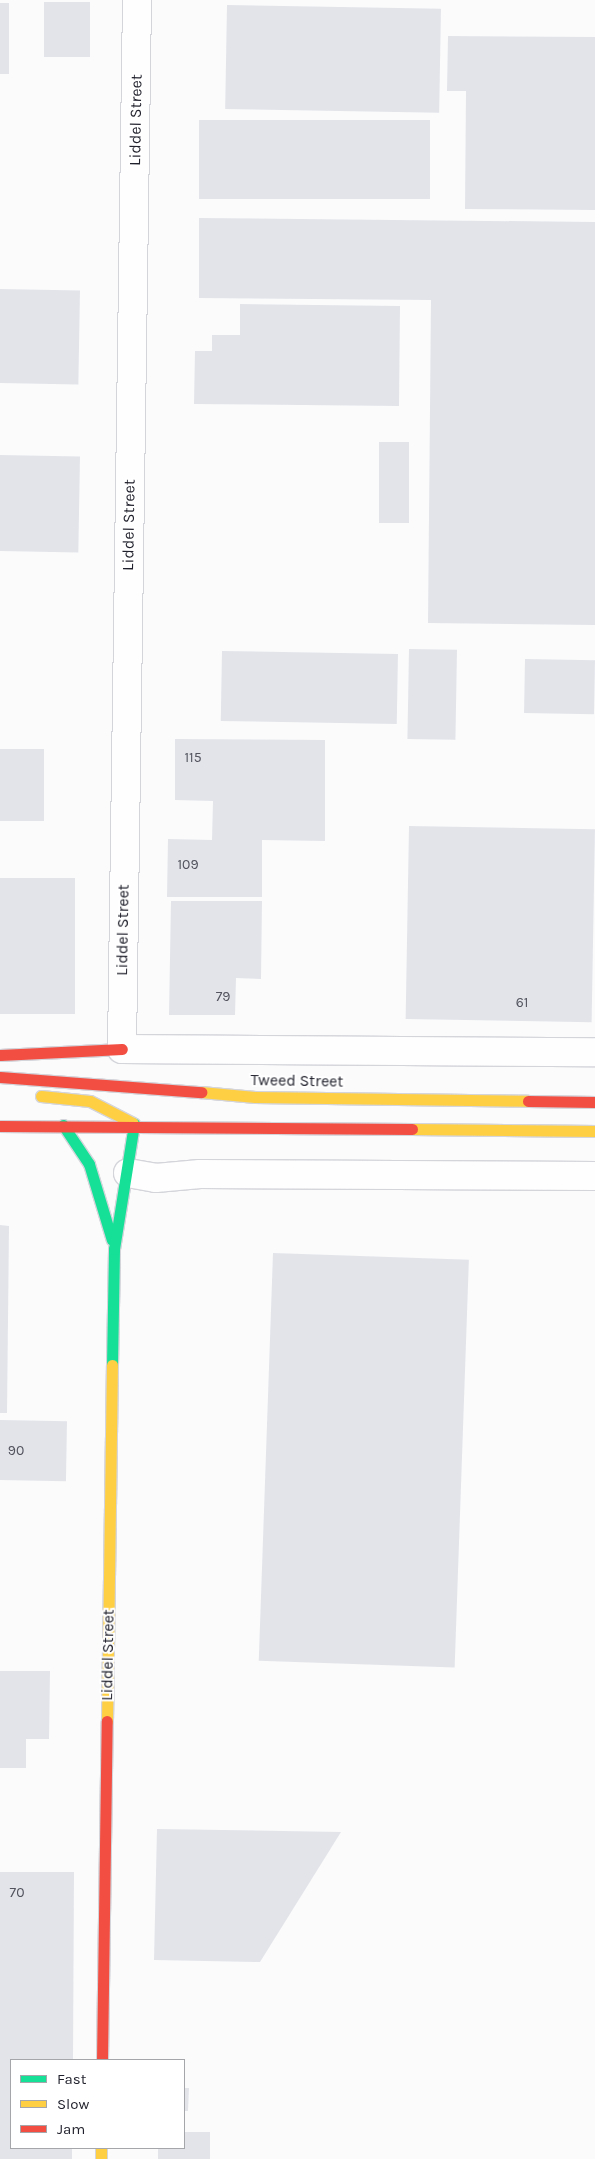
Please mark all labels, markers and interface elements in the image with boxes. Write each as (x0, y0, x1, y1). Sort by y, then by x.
street label: Liddel Street (126, 74, 146, 166)
street label: Liddel Street (119, 479, 139, 571)
house number: 115 (184, 750, 202, 766)
house number: 109 (177, 857, 199, 873)
street label: Liddel Street (113, 884, 133, 976)
house number: 79 (216, 989, 230, 1005)
house number: 61 (516, 995, 528, 1011)
street label: Tweed Street (250, 1071, 344, 1091)
house number: 90 (8, 1443, 24, 1459)
street label: Liddel Street (98, 1609, 118, 1701)
house number: 70 (10, 1885, 24, 1901)
legend (10, 2059, 185, 2149)
text: Fast (57, 2070, 86, 2088)
text: Slow (57, 2095, 89, 2113)
text: Jam (57, 2120, 85, 2138)

